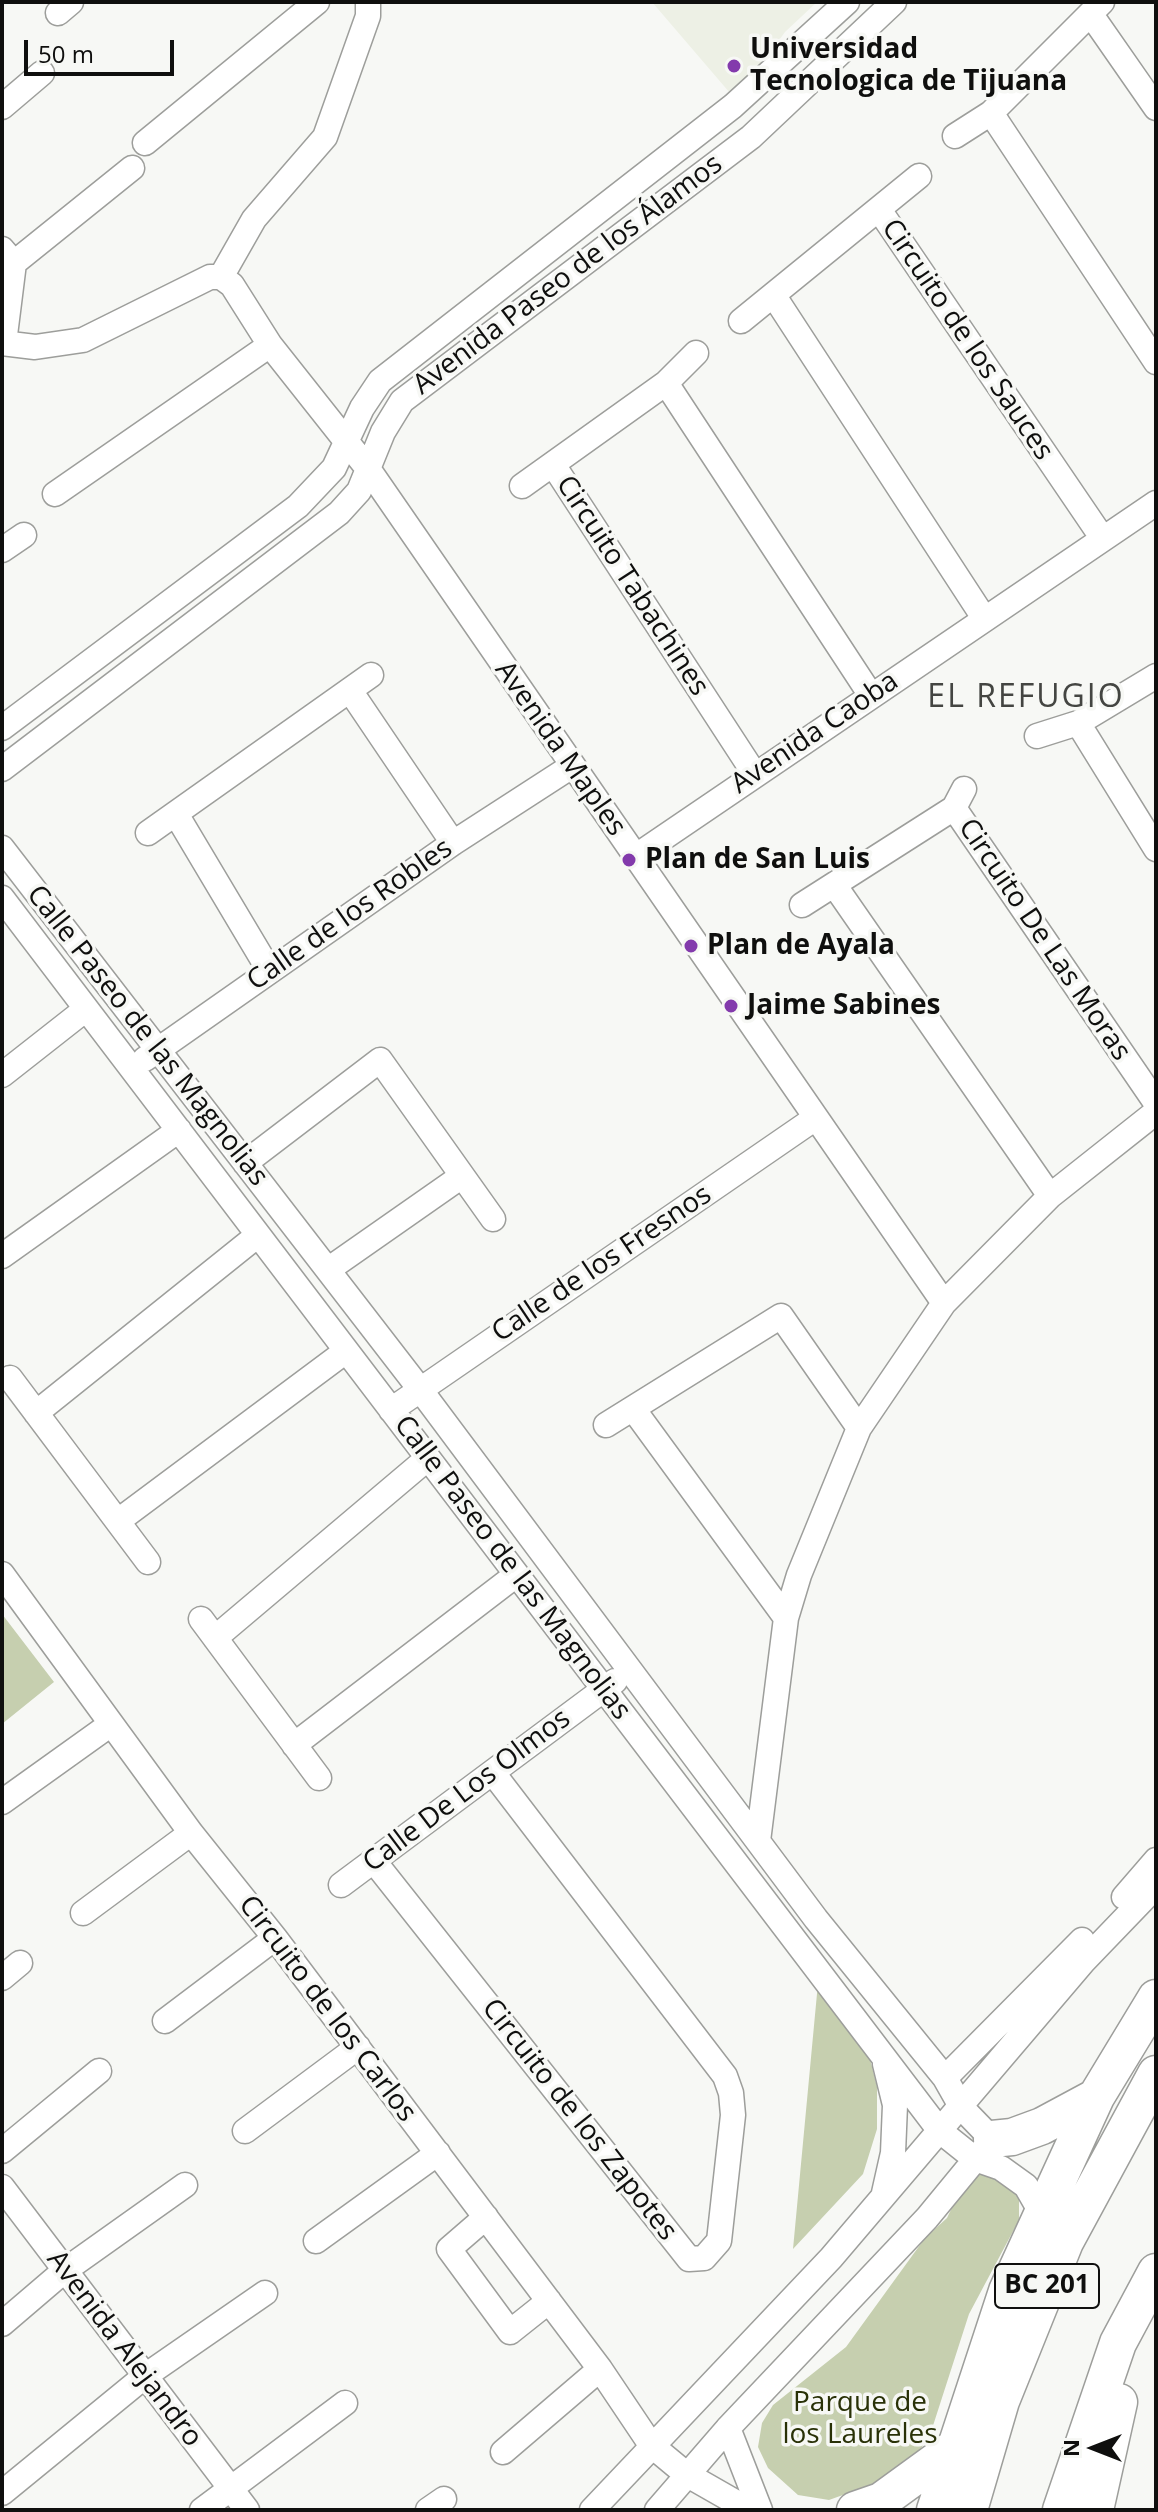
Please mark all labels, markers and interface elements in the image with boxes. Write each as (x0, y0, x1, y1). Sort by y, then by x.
scale bar (28, 24, 178, 74)
place label: Universidad Tecnologica de Tijuana (750, 33, 1067, 99)
text: 50 m (38, 37, 94, 70)
marker: Universidad Tecnologica de Tijuana (725, 57, 743, 75)
street label: Avenida Paseo de los Álamos (407, 148, 729, 402)
street label: Circuito de los Sauces (874, 213, 1060, 467)
street label: Circuito Tabachines (548, 470, 716, 702)
street label: Avenida Maples (487, 655, 633, 843)
street label: Avenida Caoba (725, 665, 905, 801)
district label: EL REFUGIO (927, 679, 1125, 717)
street label: Circuito De Las Moras (951, 813, 1137, 1067)
street label: Calle de los Robles (241, 832, 459, 998)
place label: Plan de San Luis (645, 843, 870, 877)
marker: Plan de San Luis (620, 851, 638, 869)
street label: Calle Paseo de las Magnolias (19, 879, 275, 1193)
place label: Plan de Ayala (707, 929, 895, 963)
marker: Plan de Ayala (682, 937, 700, 955)
place label: Jaime Sabines (747, 989, 940, 1023)
marker: Jaime Sabines (722, 997, 740, 1015)
street label: Calle de los Fresnos (486, 1178, 718, 1350)
street label: Calle Paseo de las Magnolias (387, 1409, 637, 1727)
street label: Calle De Los Olmos (357, 1702, 577, 1880)
street label: Circuito de los Carlos (231, 1889, 423, 2129)
street label: Circuito de los Zapotes (474, 1993, 684, 2247)
street label: Avenida Alejandro (39, 2244, 209, 2454)
road number: BC 201 (995, 2264, 1099, 2308)
park label: Parque de los Laureles (782, 2386, 938, 2452)
north arrow (1054, 2408, 1134, 2488)
text: N (1055, 2439, 1085, 2457)

